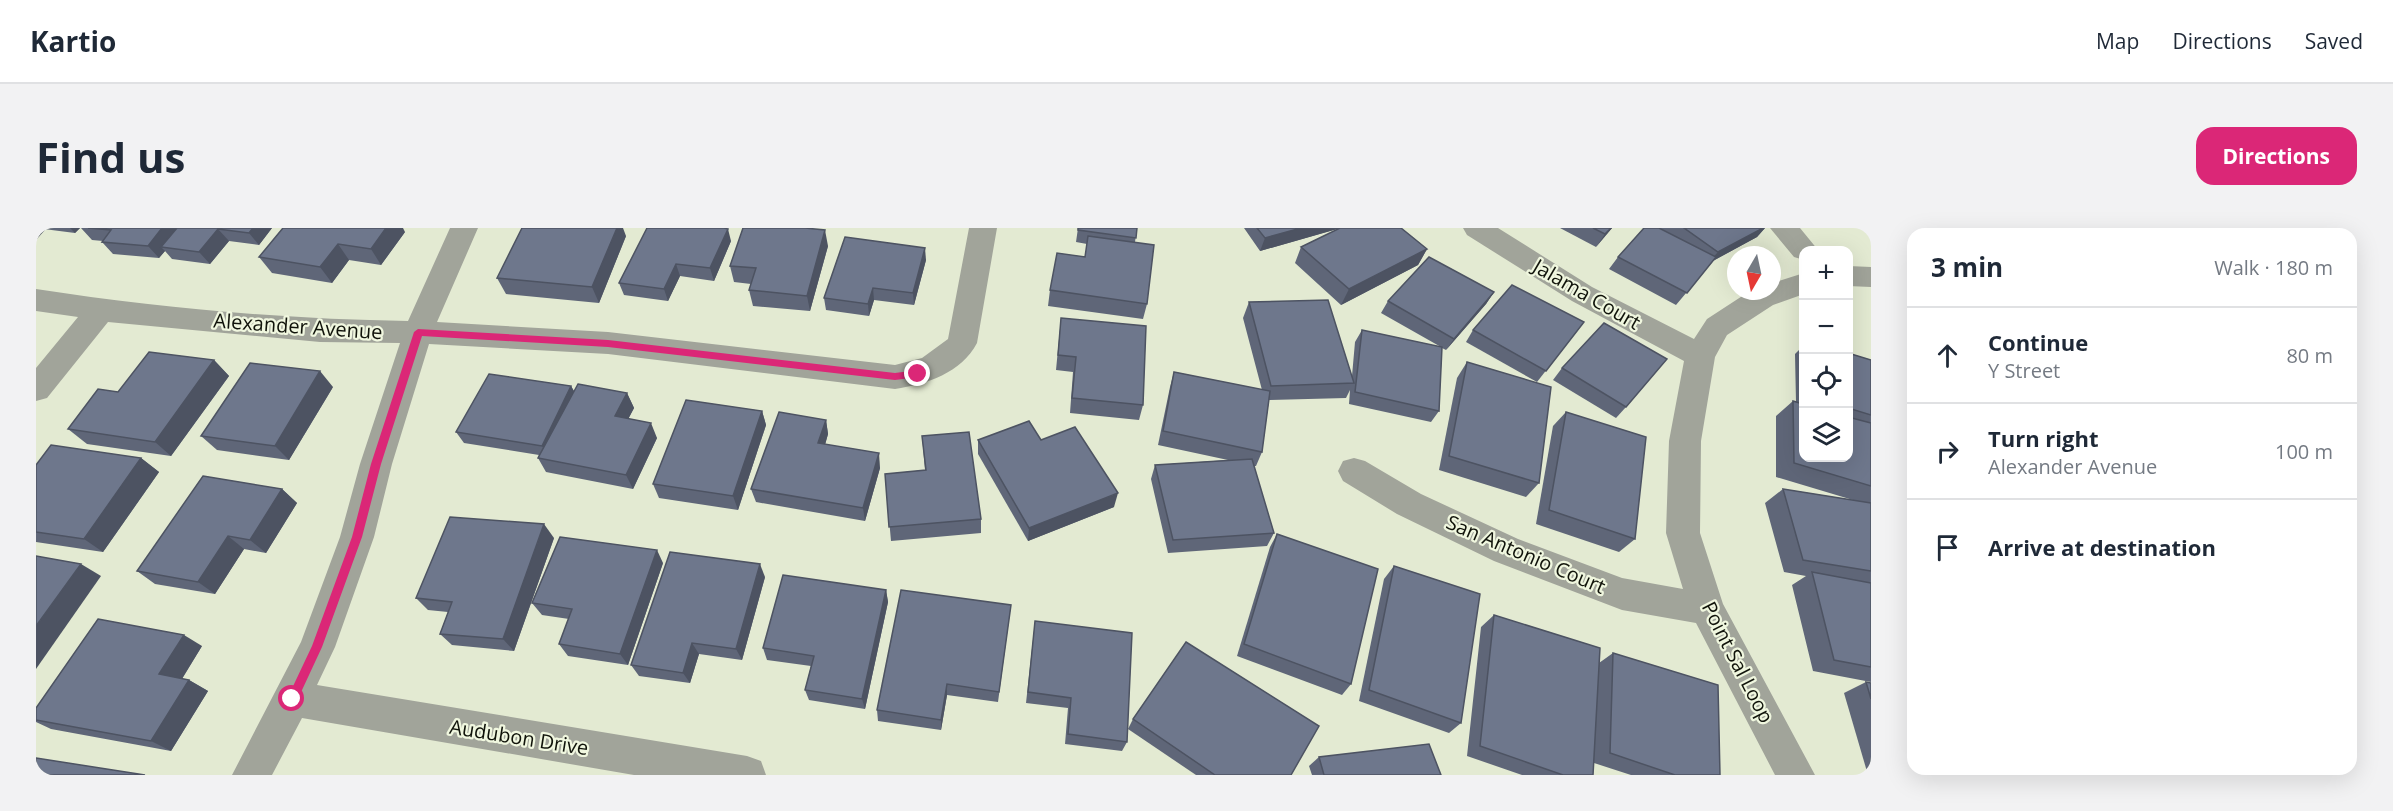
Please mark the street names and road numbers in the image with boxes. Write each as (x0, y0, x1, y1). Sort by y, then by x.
street label: Jalama Court (1527, 251, 1646, 336)
street label: Alexander Avenue (213, 307, 383, 345)
street label: San Antonio Court (1442, 508, 1610, 600)
street label: Point Sal Loop (1696, 597, 1780, 727)
street label: Audubon Drive (448, 713, 590, 761)

